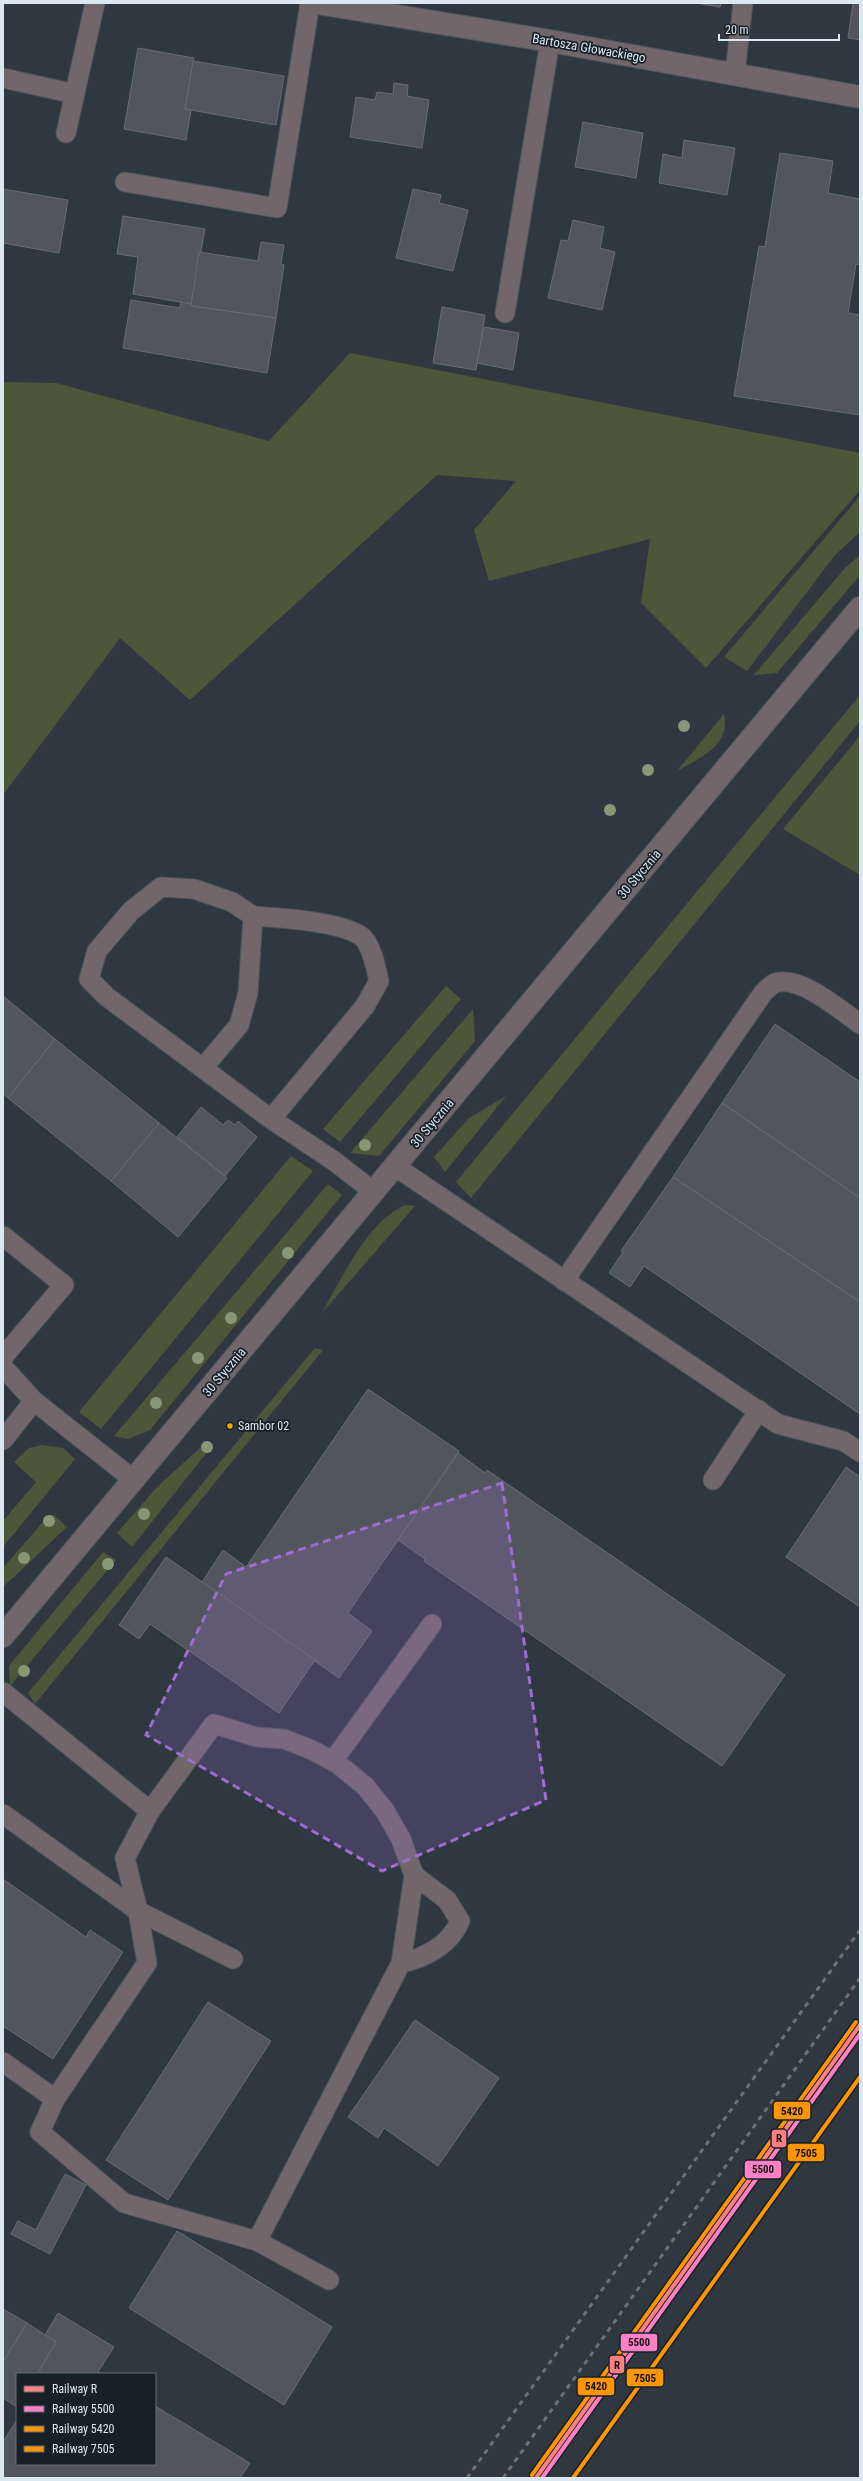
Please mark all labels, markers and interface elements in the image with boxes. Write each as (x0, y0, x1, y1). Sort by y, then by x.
scale bar (719, 16, 839, 42)
text: 20 m (725, 23, 749, 37)
street label: Bartosza Głowackiego (531, 31, 647, 65)
street label: 30 Stycznia (614, 847, 664, 901)
street label: 30 Stycznia (407, 1096, 457, 1150)
street label: 30 Stycznia (199, 1345, 249, 1399)
place label: Sambor 02 (238, 1419, 289, 1433)
marker: Sambor 02 (225, 1421, 235, 1431)
line badge: 5420 (773, 2101, 811, 2120)
text: 5420 (781, 2105, 804, 2118)
line badge: R (771, 2129, 787, 2148)
text: R (776, 2132, 782, 2145)
line badge: 7505 (787, 2143, 825, 2162)
text: 7505 (795, 2147, 818, 2160)
line badge: 5500 (744, 2160, 782, 2179)
text: 5500 (752, 2163, 775, 2176)
line badge: 5500 (620, 2333, 658, 2352)
text: 5500 (628, 2336, 651, 2349)
line badge: R (609, 2355, 625, 2374)
text: R (614, 2359, 620, 2372)
line badge: 7505 (626, 2368, 664, 2387)
text: 7505 (634, 2372, 657, 2385)
legend (16, 2373, 156, 2465)
line badge: 5420 (577, 2377, 615, 2396)
text: 5420 (585, 2380, 608, 2393)
text: Railway R (52, 2382, 98, 2396)
text: Railway 5500 (52, 2402, 115, 2416)
text: Railway 5420 (52, 2422, 115, 2436)
text: Railway 7505 (52, 2442, 115, 2456)

